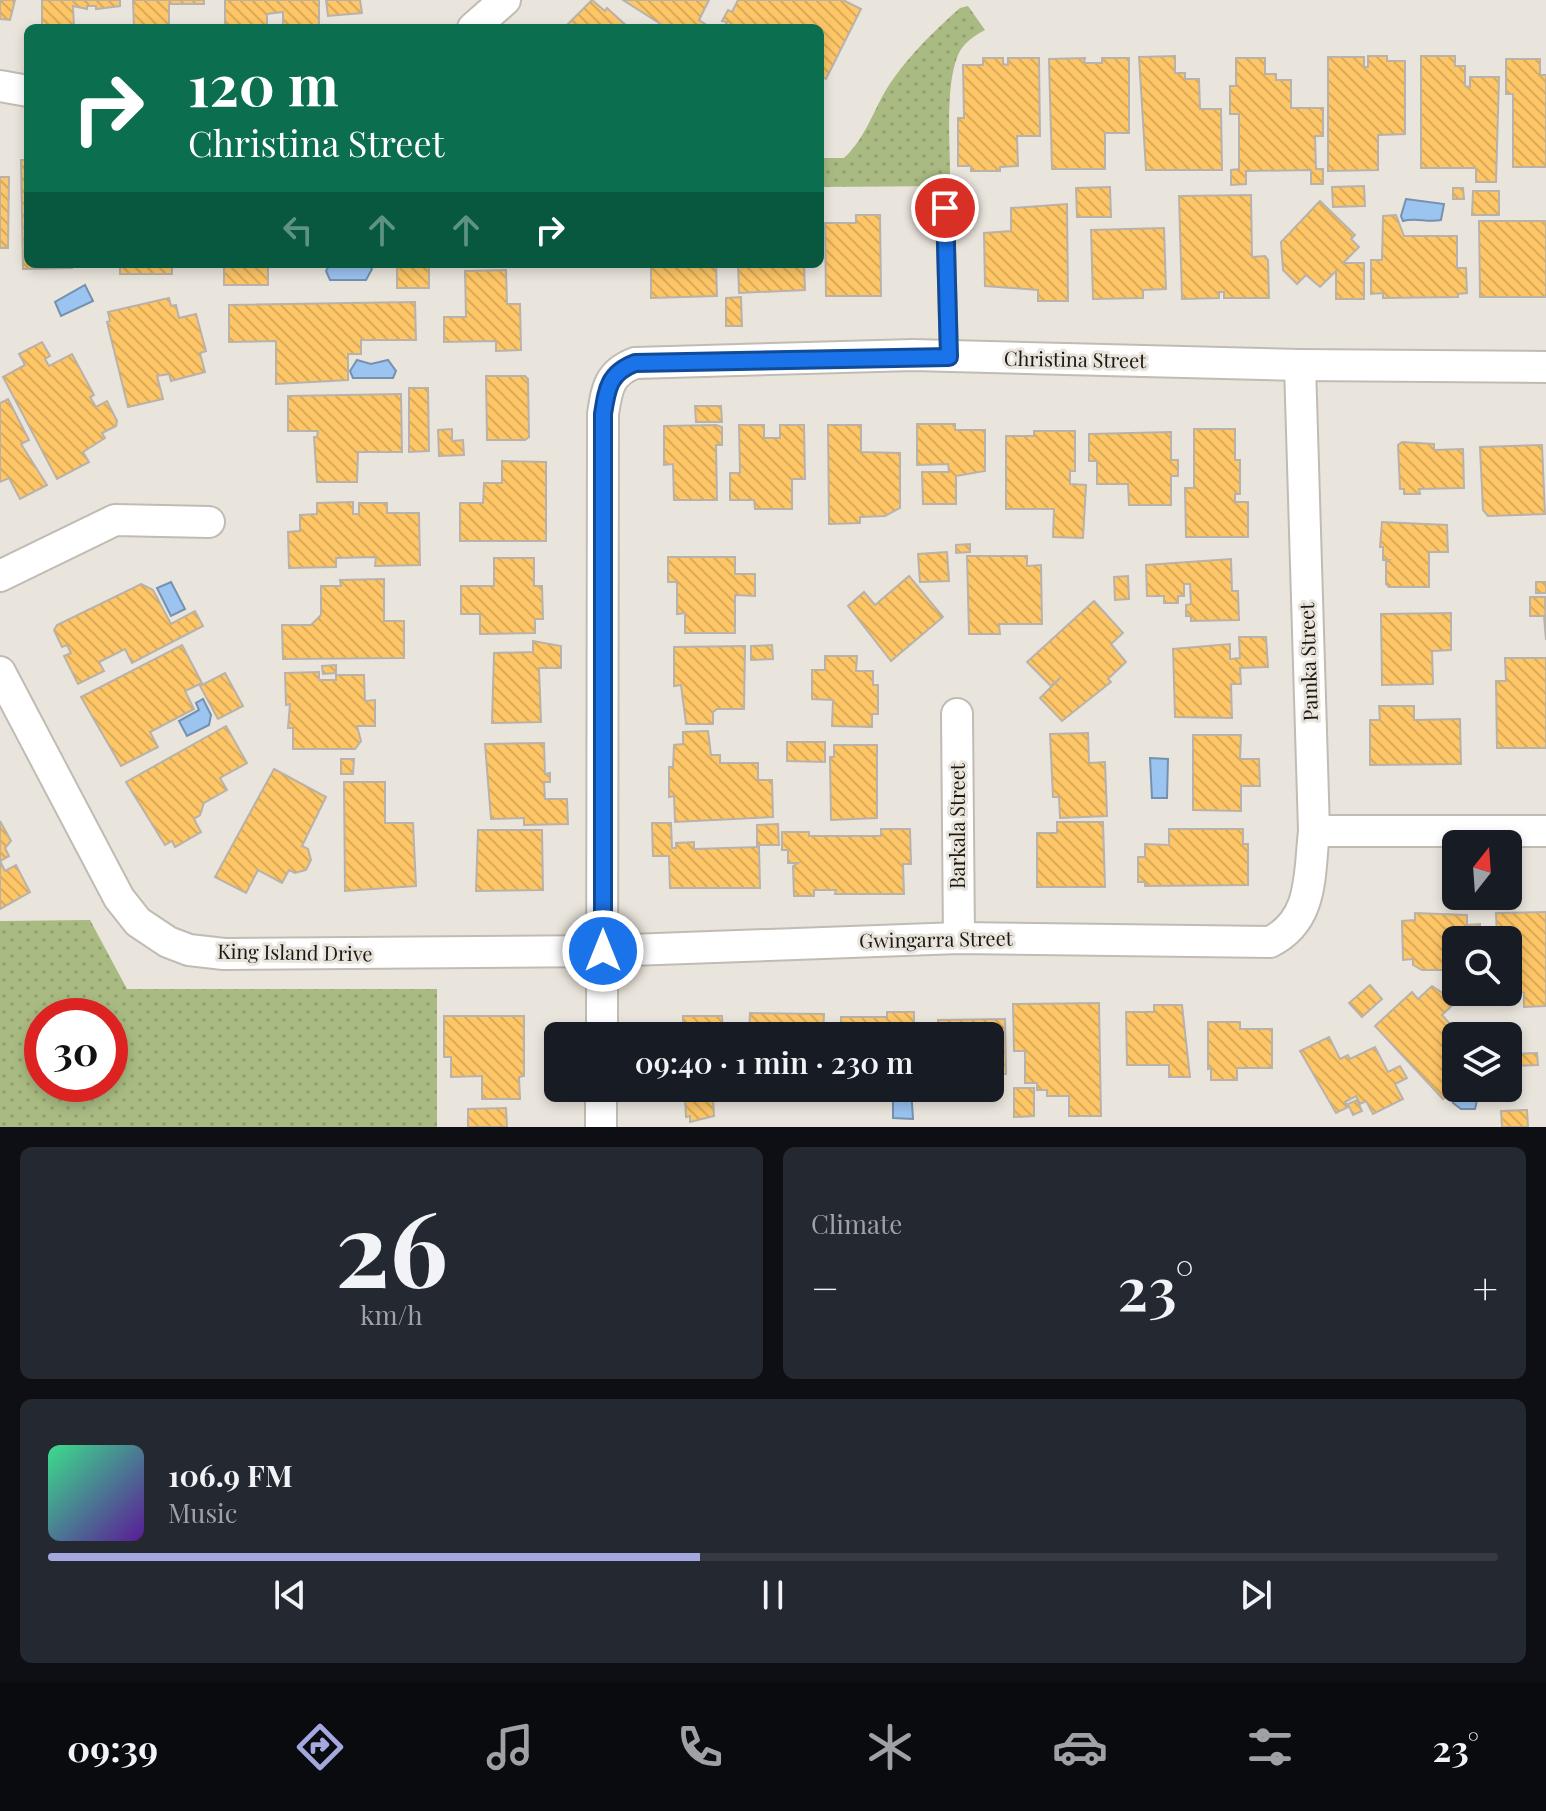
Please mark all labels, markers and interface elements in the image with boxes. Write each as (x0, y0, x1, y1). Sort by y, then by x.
text: 120 m (188, 46, 339, 121)
icon: right (56, 56, 160, 160)
text: Christina Street (188, 118, 445, 166)
pin (911, 174, 979, 242)
icon: arrive (923, 186, 967, 230)
icon: left (276, 208, 320, 252)
icon: ahead (360, 208, 404, 252)
icon: ahead (444, 208, 488, 252)
icon: right (528, 208, 572, 252)
street label: Christina Street (1004, 344, 1147, 373)
street label: Pamka Street (1292, 601, 1323, 722)
street label: Barkala Street (943, 762, 970, 889)
north arrow (1442, 830, 1522, 910)
map controls (1442, 830, 1522, 1102)
position arrow (561, 909, 645, 993)
street label: Gwingarra Street (859, 924, 1014, 953)
button: search (1442, 926, 1522, 1006)
street label: King Island Drive (217, 937, 373, 966)
speed limit sign: 30 (24, 998, 128, 1102)
button: layers (1442, 1022, 1522, 1102)
text: 09:40 · 1 min · 230 m (635, 1042, 913, 1082)
text: 26 (335, 1175, 448, 1314)
text: Climate (811, 1206, 902, 1241)
text: 23° (1118, 1246, 1194, 1326)
text: − (811, 1257, 839, 1316)
text: + (1472, 1257, 1498, 1316)
text: km/h (360, 1297, 423, 1332)
text: 106.9 FM (168, 1455, 293, 1495)
text: Music (168, 1495, 237, 1530)
icon: previous (268, 1573, 312, 1617)
icon: pause (751, 1573, 795, 1617)
icon: next (1234, 1573, 1278, 1617)
icon: directions (292, 1719, 348, 1775)
icon: music (482, 1719, 538, 1775)
icon: phone (672, 1719, 728, 1775)
icon: climate (862, 1719, 918, 1775)
icon: car (1052, 1719, 1108, 1775)
icon: filters (1242, 1719, 1298, 1775)
text: 09:39 (67, 1723, 158, 1771)
text: 23° (1432, 1723, 1479, 1771)

